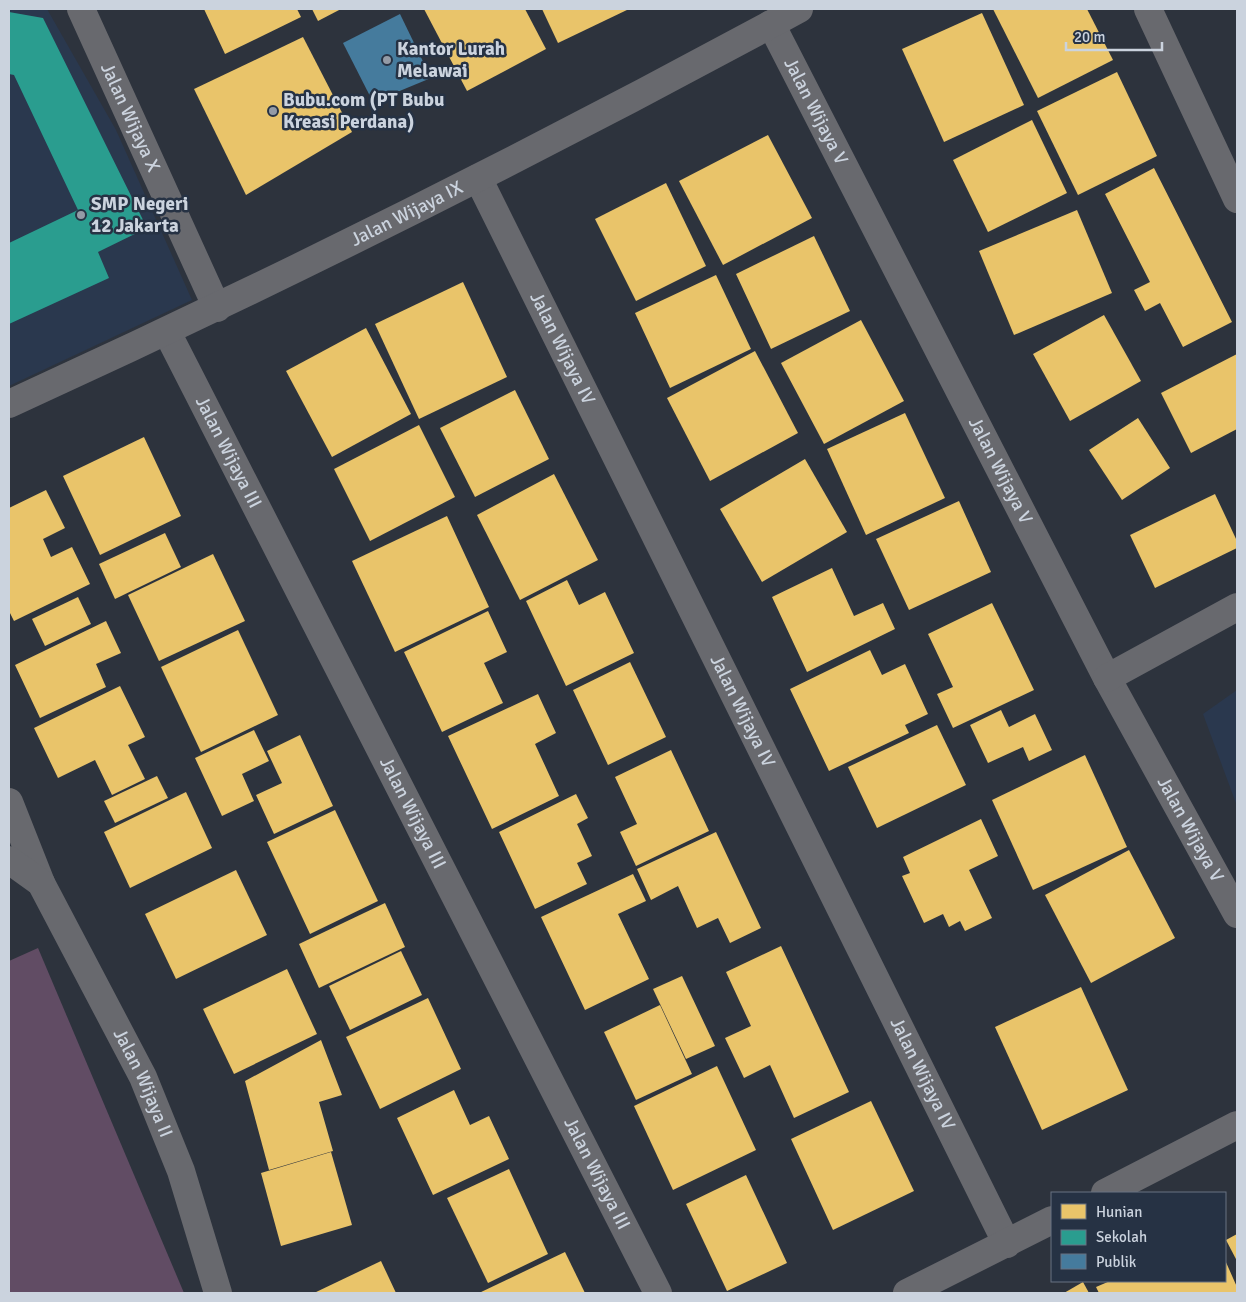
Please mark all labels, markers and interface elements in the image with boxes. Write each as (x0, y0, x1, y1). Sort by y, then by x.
scale bar (1066, 20, 1162, 52)
text: 20 m (1074, 28, 1105, 46)
place label: Kantor Lurah Melawai (397, 37, 505, 83)
marker: Kantor Lurah Melawai (381, 54, 393, 66)
street label: Jalan Wijaya V (778, 54, 853, 169)
street label: Jalan Wijaya X (95, 59, 165, 176)
place label: Bubu.com (PT Bubu Kreasi Perdana) (283, 88, 444, 134)
marker: Bubu.com (PT Bubu Kreasi Perdana) (267, 105, 279, 117)
street label: Jalan Wijaya IX (347, 175, 467, 252)
place label: SMP Negeri 12 Jakarta (91, 192, 189, 238)
marker: SMP Negeri 12 Jakarta (75, 209, 87, 221)
street label: Jalan Wijaya IV (524, 288, 600, 408)
street label: Jalan Wijaya III (190, 392, 267, 512)
street label: Jalan Wijaya V (963, 413, 1038, 528)
street label: Jalan Wijaya IV (705, 651, 780, 771)
street label: Jalan Wijaya III (374, 753, 451, 873)
street label: Jalan Wijaya V (1152, 772, 1229, 886)
street label: Jalan Wijaya IV (885, 1014, 961, 1134)
street label: Jalan Wijaya II (108, 1024, 178, 1141)
street label: Jalan Wijaya III (558, 1113, 636, 1234)
legend (1051, 1192, 1226, 1282)
text: Hunian (1096, 1203, 1142, 1221)
text: Sekolah (1096, 1228, 1147, 1246)
text: Publik (1096, 1253, 1137, 1271)

